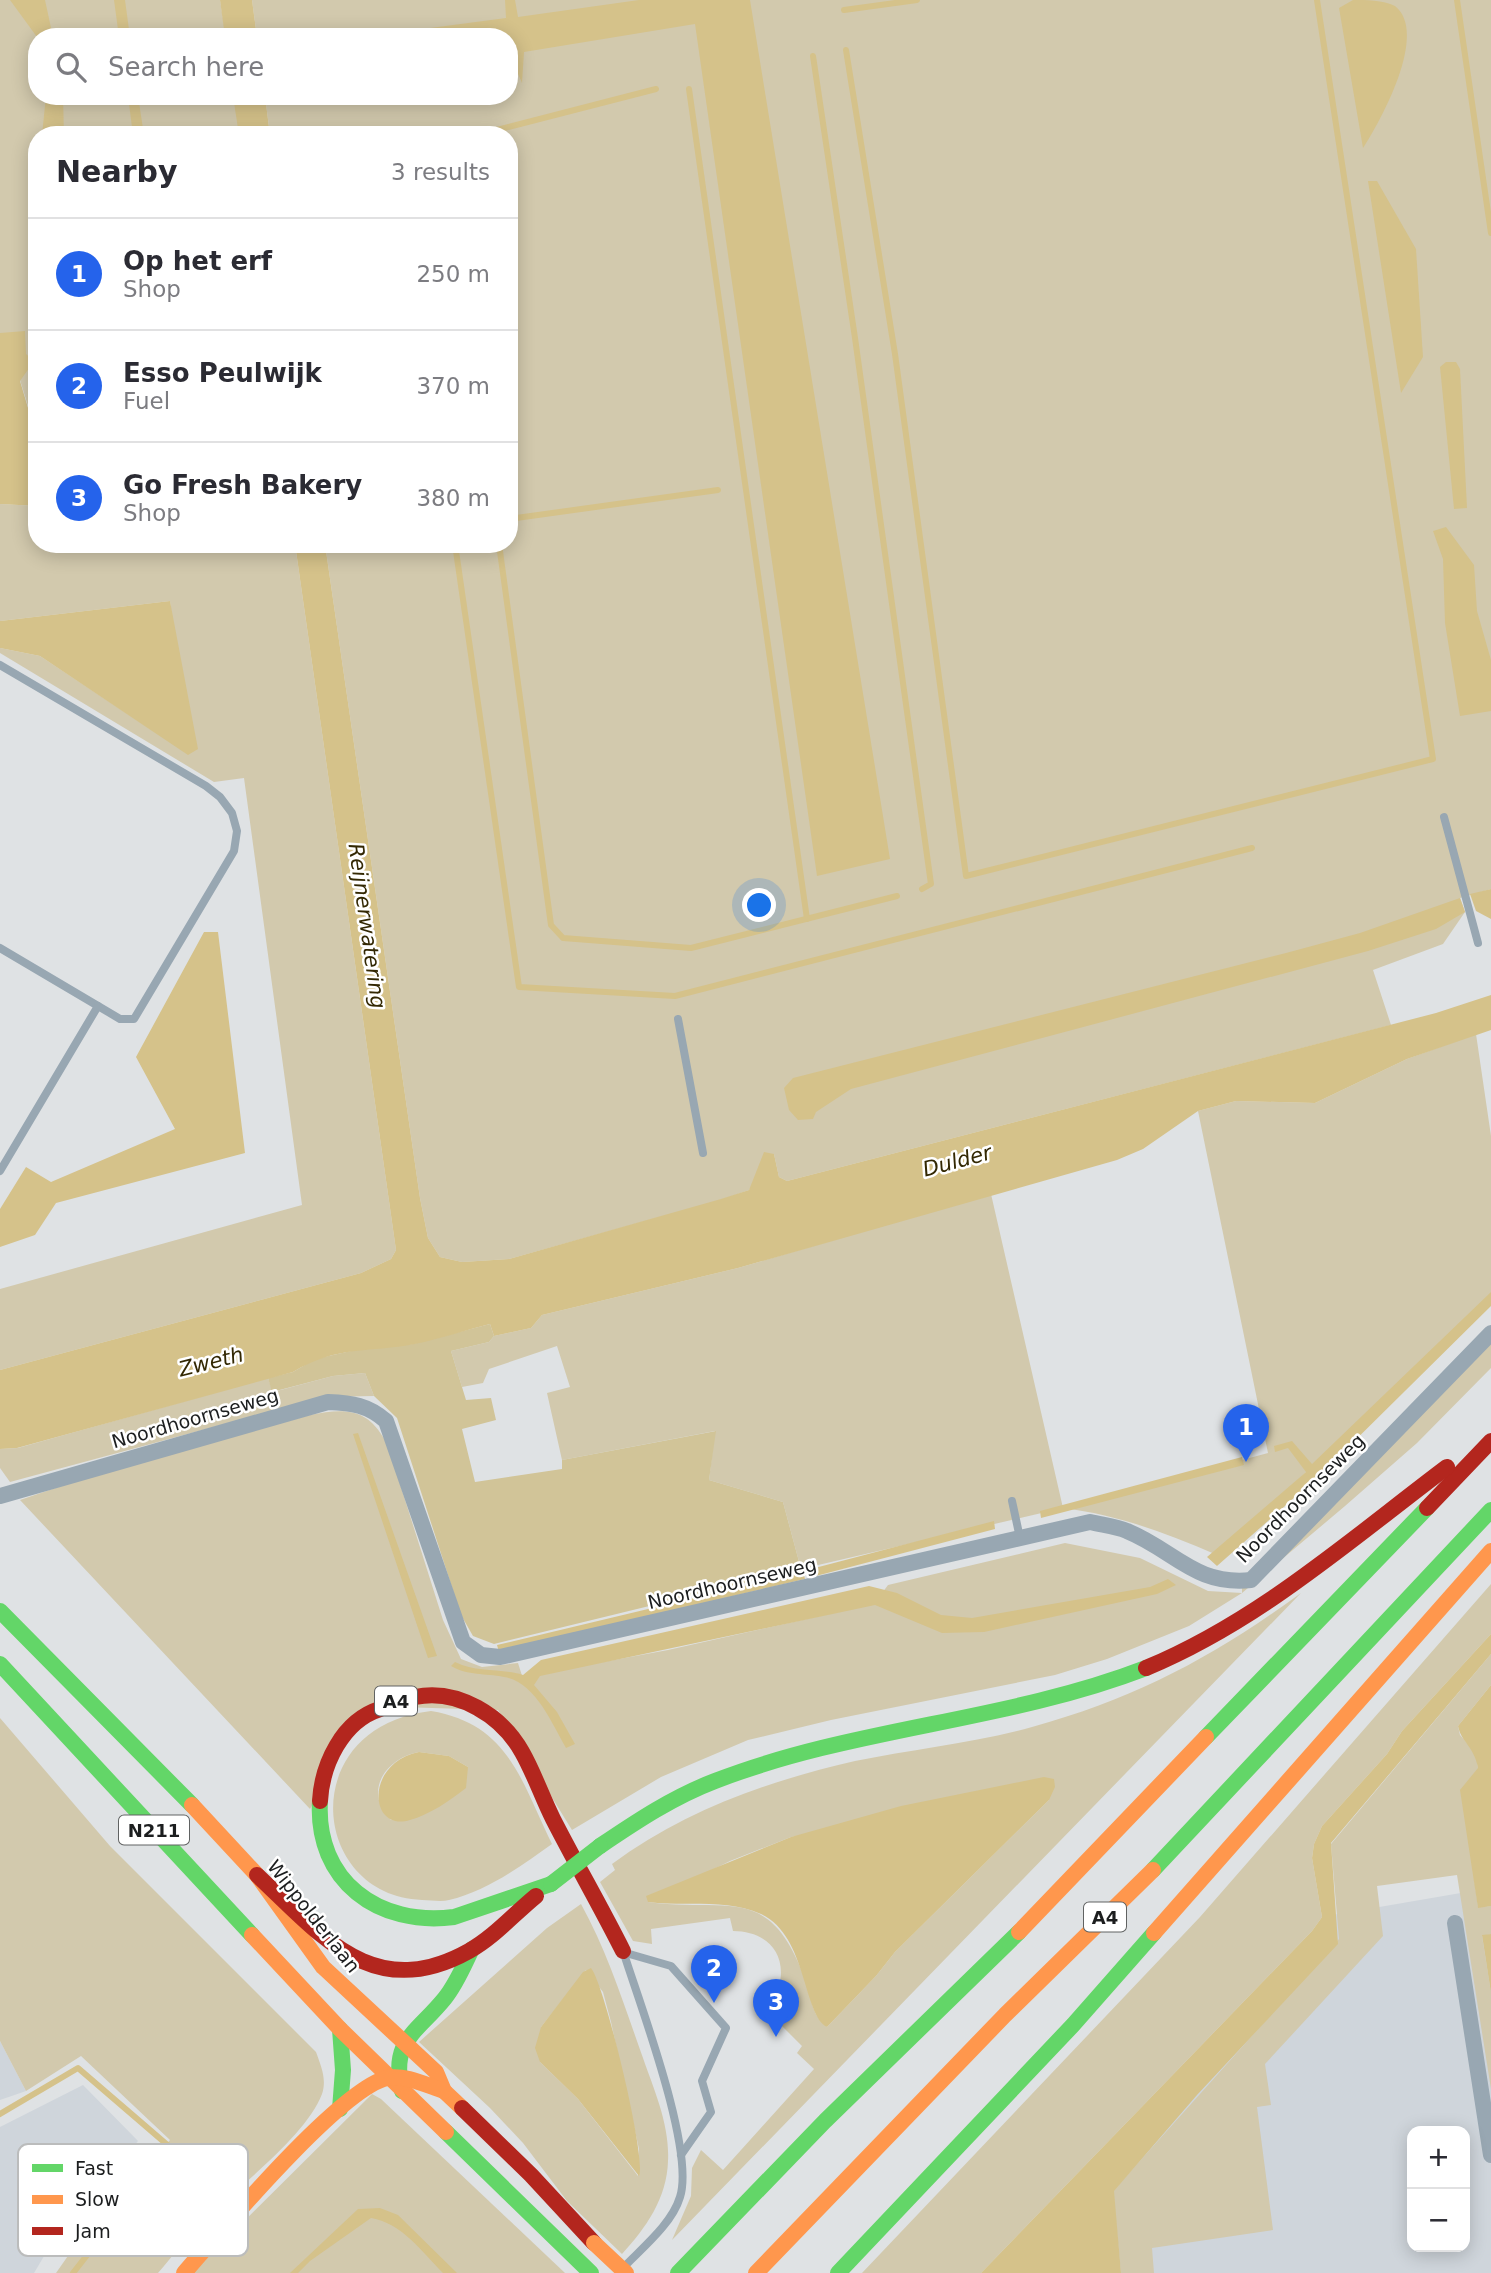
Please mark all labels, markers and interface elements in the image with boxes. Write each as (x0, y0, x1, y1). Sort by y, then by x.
search box (28, 28, 518, 105)
icon: search (52, 48, 90, 86)
text: Search here (108, 52, 264, 82)
text: Nearby (56, 154, 178, 189)
text: 3 results (391, 159, 490, 185)
text: Op het erf (123, 246, 272, 276)
text: 1 (71, 261, 87, 287)
text: 250 m (416, 261, 490, 287)
text: Shop (123, 276, 181, 302)
text: Esso Peulwijk (123, 358, 322, 388)
text: 2 (71, 373, 87, 399)
text: 370 m (416, 373, 490, 399)
text: Fuel (123, 388, 170, 414)
text: Go Fresh Bakery (123, 470, 362, 500)
text: 3 (71, 485, 87, 511)
text: 380 m (416, 485, 490, 511)
text: Shop (123, 500, 181, 526)
water label: Reijnerwatering (344, 842, 390, 1010)
your location (742, 888, 776, 922)
water label: Dulder (920, 1140, 995, 1182)
water label: Zweth (175, 1342, 246, 1382)
street label: Noordhoornseweg (109, 1384, 281, 1452)
pin: 1 (1223, 1404, 1269, 1462)
street label: Noordhoornseweg (1231, 1429, 1369, 1567)
street label: Noordhoornseweg (645, 1553, 819, 1613)
road number: A4 (375, 1686, 417, 1716)
road number: N211 (119, 1816, 189, 1844)
street label: Wippolderlaan (263, 1855, 365, 1977)
road number: A4 (1084, 1902, 1126, 1931)
pin: 2 (691, 1945, 737, 2003)
pin: 3 (753, 1979, 799, 2037)
map controls (1407, 2126, 1470, 2252)
button: + (1407, 2126, 1470, 2189)
legend (18, 2144, 248, 2256)
text: Fast (75, 2157, 113, 2179)
text: Slow (75, 2188, 120, 2210)
button: − (1407, 2189, 1470, 2252)
text: Jam (74, 2220, 111, 2242)

